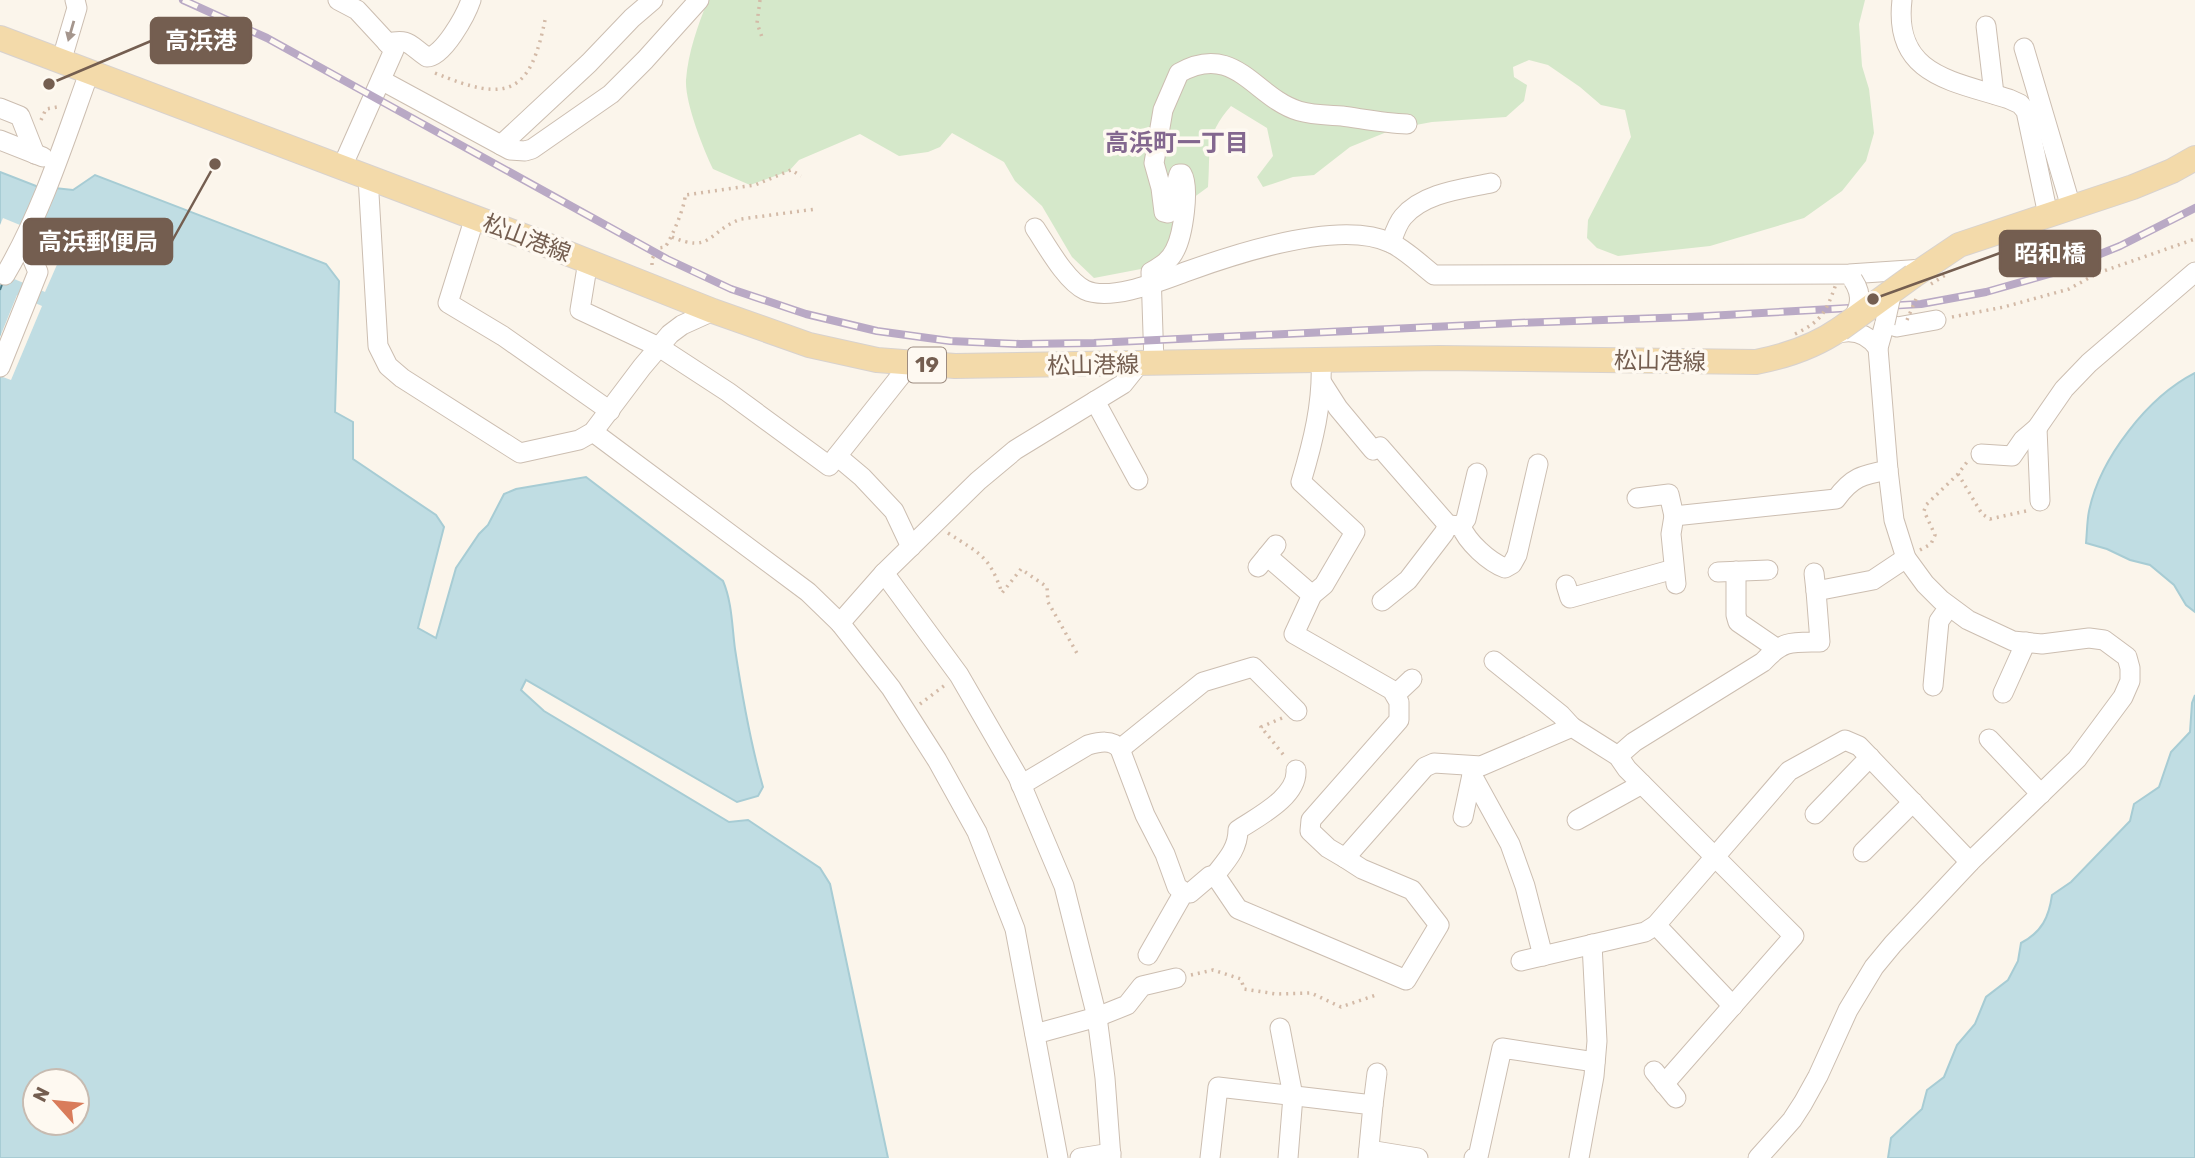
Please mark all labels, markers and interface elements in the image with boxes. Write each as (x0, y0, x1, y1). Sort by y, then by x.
callout: 高浜港 (151, 18, 251, 63)
one-way arrow (65, 21, 75, 42)
text: 高浜港 (165, 27, 237, 55)
district label: 高浜町一丁目 (1105, 129, 1249, 157)
street label: 松山港線 (479, 208, 575, 268)
callout: 高浜郵便局 (24, 219, 172, 264)
text: 高浜郵便局 (38, 228, 158, 256)
callout: 昭和橋 (2000, 231, 2100, 276)
text: 昭和橋 (2014, 240, 2086, 268)
street label: 松山港線 (1614, 346, 1706, 376)
road number: 19 (908, 348, 946, 382)
street label: 松山港線 (1047, 350, 1139, 380)
north arrow (21, 1067, 91, 1137)
text: N (28, 1083, 55, 1106)

